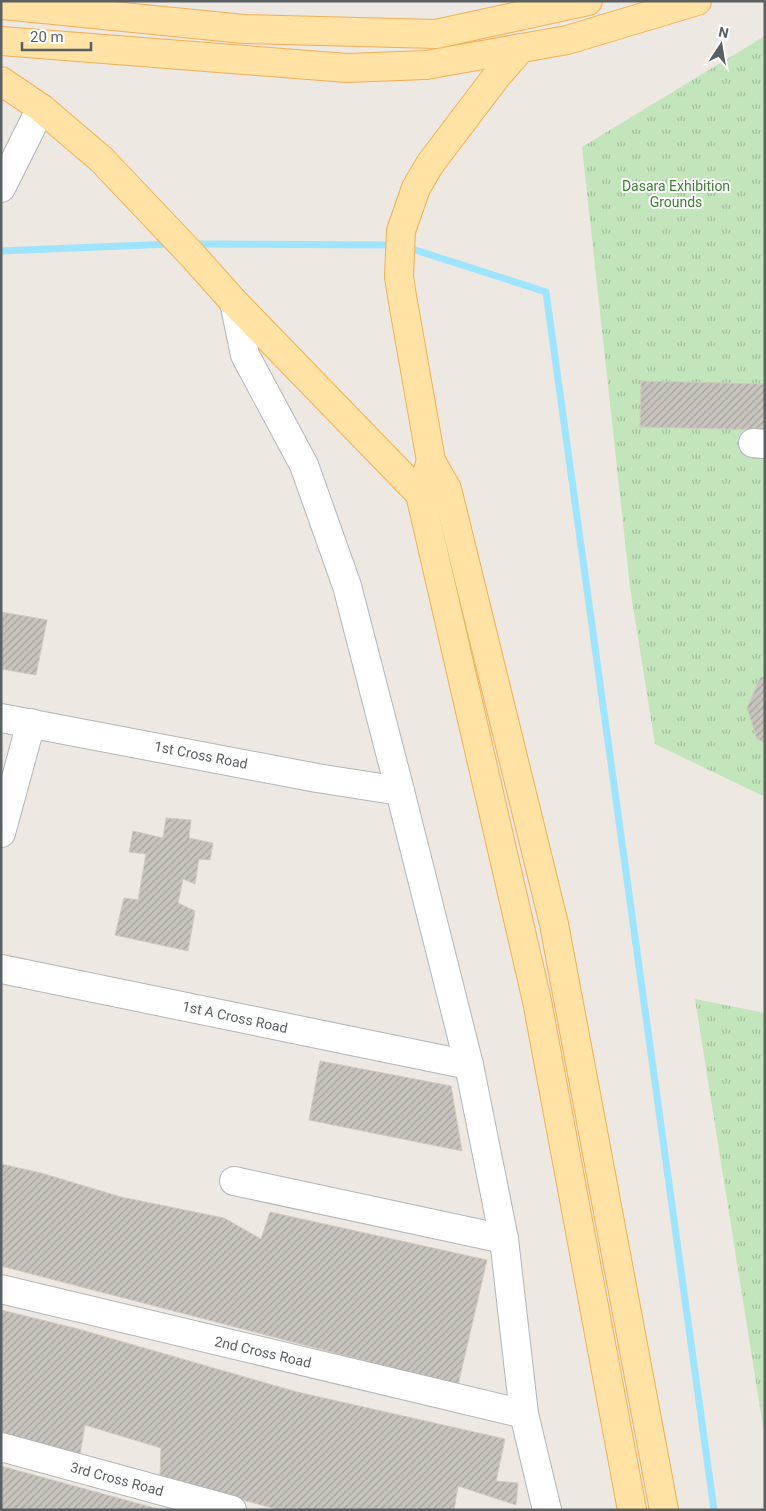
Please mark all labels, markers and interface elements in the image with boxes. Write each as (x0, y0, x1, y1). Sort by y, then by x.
scale bar (22, 20, 91, 52)
north arrow (696, 20, 746, 70)
text: N (717, 23, 730, 41)
text: 20 m (30, 28, 64, 46)
park label: Dasara Exhibition Grounds (622, 178, 730, 210)
street label: 1st Cross Road (153, 738, 249, 772)
street label: 1st A Cross Road (181, 998, 289, 1036)
street label: 2nd Cross Road (213, 1333, 313, 1371)
street label: 3rd Cross Road (69, 1459, 165, 1499)

